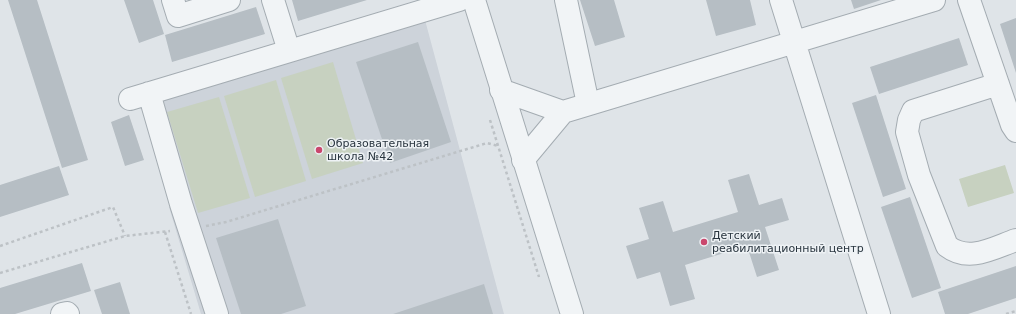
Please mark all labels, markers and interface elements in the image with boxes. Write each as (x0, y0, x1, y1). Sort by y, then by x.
place label: Образовательная школа №42 (327, 137, 429, 163)
marker: Образовательная школа №42 (314, 145, 324, 155)
place label: Детский реабилитационный центр (712, 229, 864, 255)
marker: Детский реабилитационный центр (699, 237, 709, 247)

